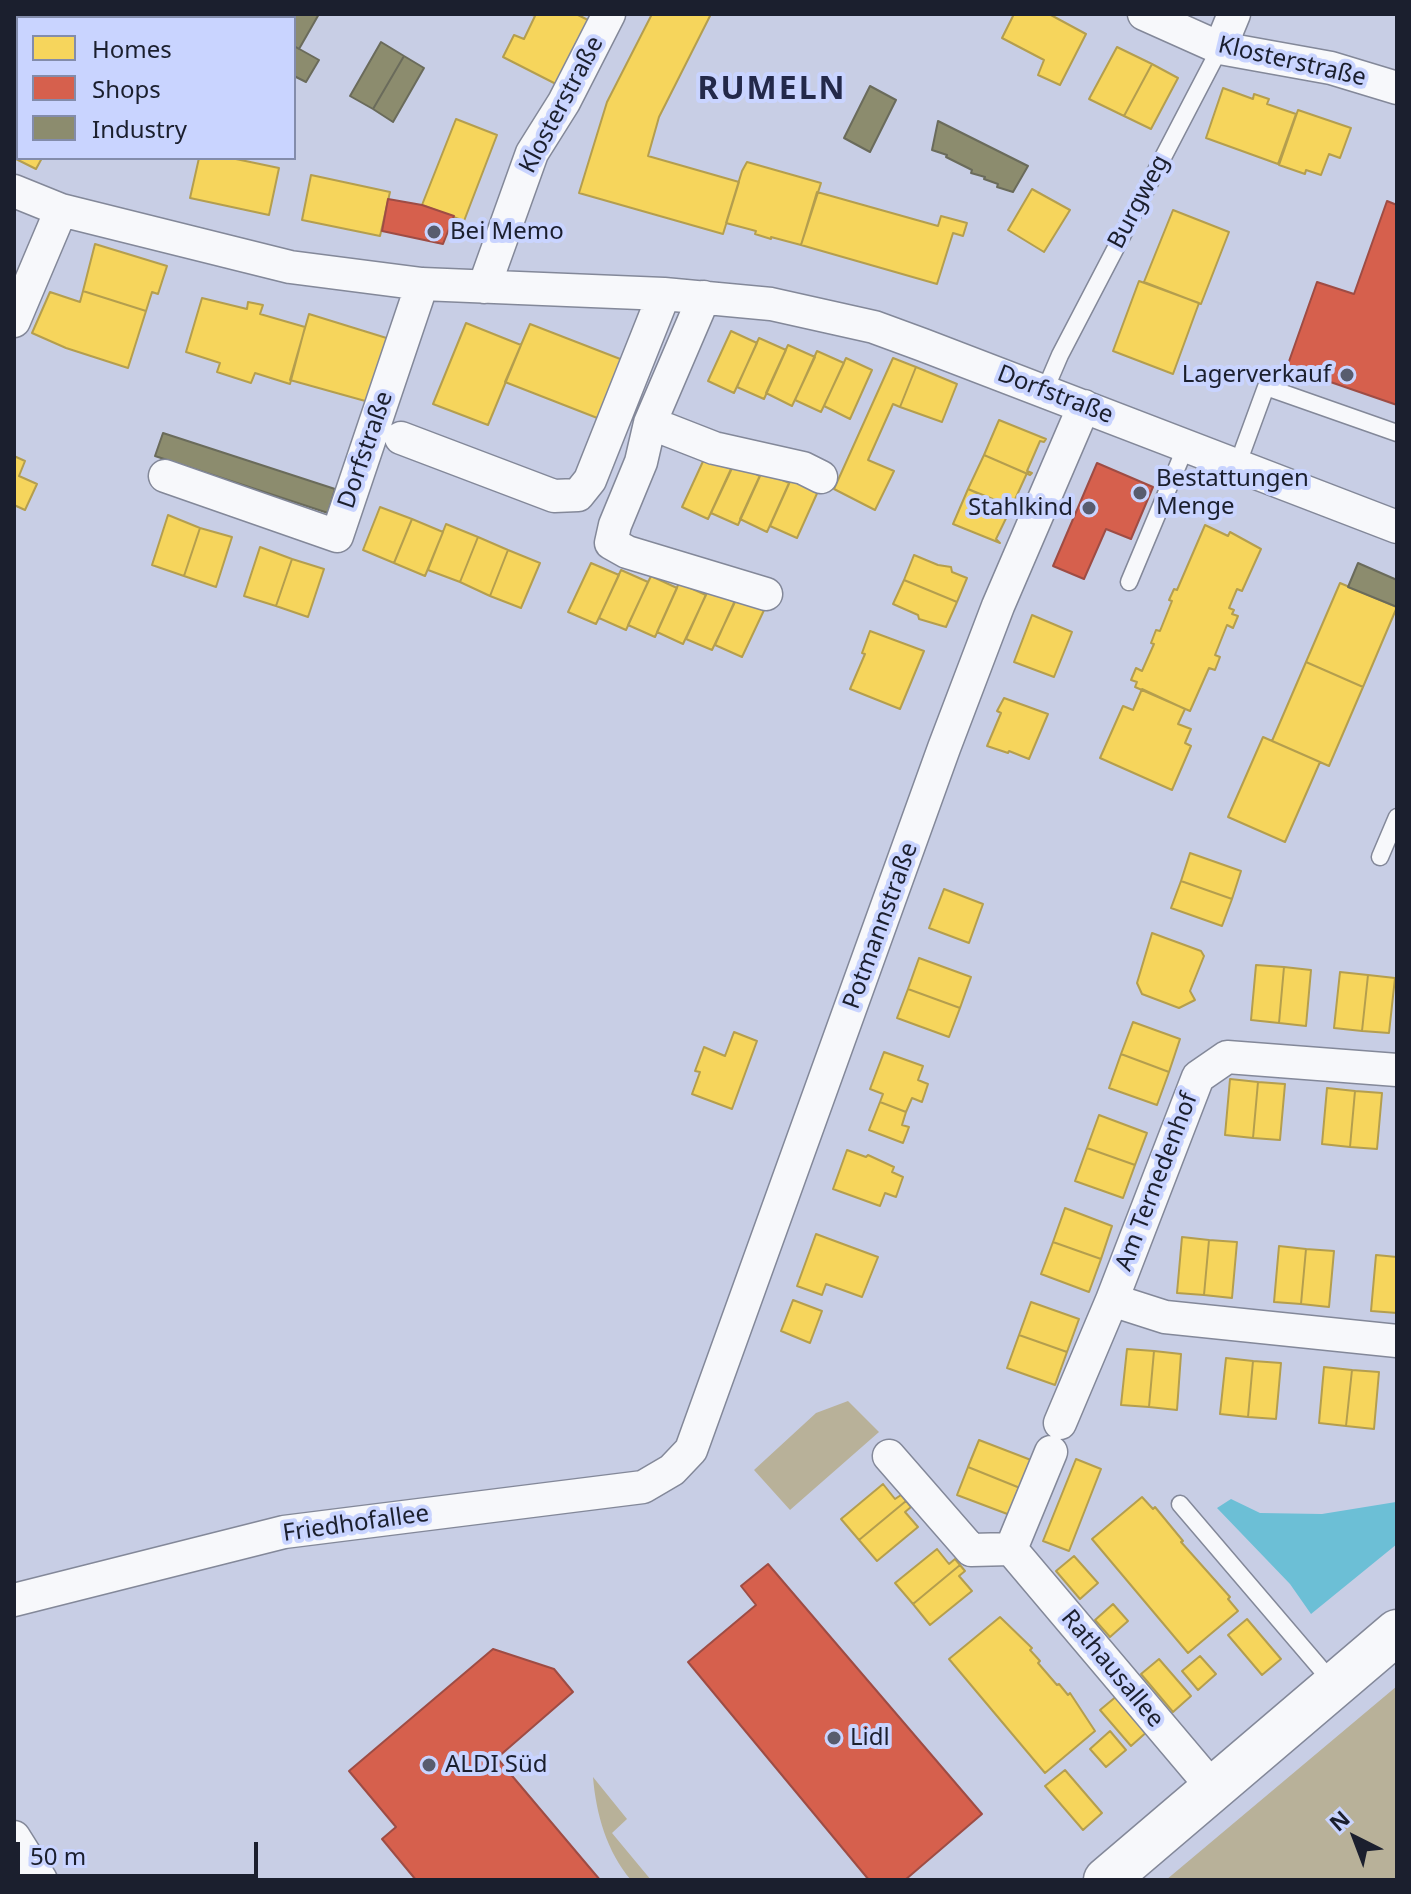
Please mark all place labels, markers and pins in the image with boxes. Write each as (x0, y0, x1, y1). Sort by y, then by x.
place label: Bei Memo (450, 218, 564, 246)
marker: Bei Memo (425, 223, 443, 241)
place label: Lagerverkauf (1182, 361, 1331, 389)
marker: Lagerverkauf (1338, 366, 1356, 384)
place label: Bestattungen Menge (1156, 465, 1309, 521)
marker: Bestattungen Menge (1131, 484, 1149, 502)
place label: Stahlkind (968, 494, 1073, 522)
marker: Stahlkind (1080, 499, 1098, 517)
place label: Lidl (850, 1724, 890, 1752)
marker: Lidl (825, 1729, 843, 1747)
place label: ALDI Süd (445, 1751, 548, 1779)
marker: ALDI Süd (420, 1756, 438, 1774)

